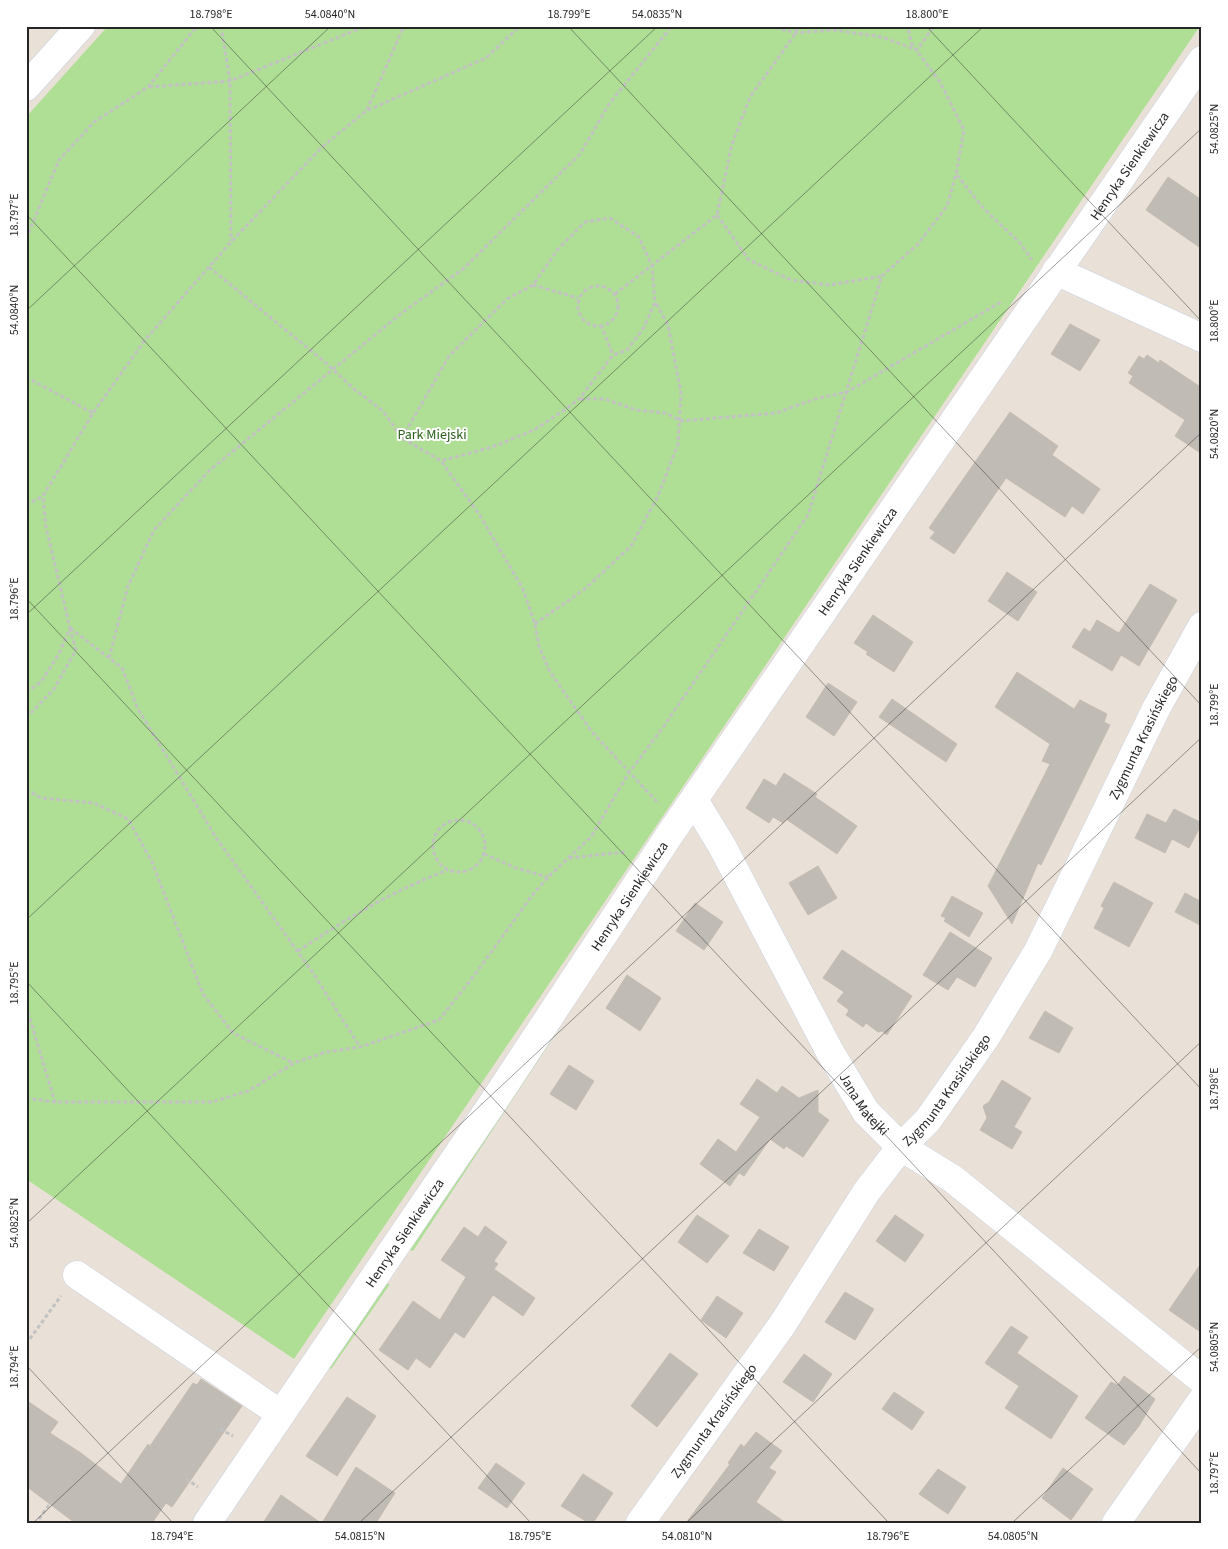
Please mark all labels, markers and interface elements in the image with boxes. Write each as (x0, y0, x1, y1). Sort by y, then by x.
text: 18.798°E (189, 6, 233, 23)
text: 54.0840°N (305, 6, 355, 23)
text: 18.799°E (547, 6, 591, 23)
text: 54.0835°N (632, 6, 682, 23)
text: 18.800°E (905, 6, 949, 23)
text: 54.0825°N (1206, 104, 1223, 154)
street label: Henryka Sienkiewicza (1086, 108, 1175, 225)
text: 18.797°E (6, 193, 23, 237)
text: 54.0840°N (6, 285, 23, 335)
text: 18.800°E (1206, 299, 1223, 343)
text: 54.0820°N (1206, 409, 1223, 459)
park label: Park Miejski (397, 425, 467, 445)
street label: Henryka Sienkiewicza (814, 504, 903, 620)
text: 18.796°E (6, 577, 23, 621)
street label: Zygmunta Krasińskiego (1104, 672, 1184, 803)
text: 18.799°E (1206, 683, 1223, 727)
street label: Henryka Sienkiewicza (587, 838, 674, 955)
text: 18.795°E (6, 961, 23, 1005)
street label: Zygmunta Krasińskiego (898, 1030, 996, 1151)
text: 18.798°E (1206, 1067, 1223, 1111)
street label: Jana Matejki (834, 1069, 893, 1141)
street label: Henryka Sienkiewicza (361, 1175, 449, 1292)
text: 54.0825°N (6, 1198, 23, 1248)
text: 54.0805°N (1206, 1322, 1223, 1372)
text: 18.794°E (6, 1345, 23, 1389)
street label: Zygmunta Krasińskiego (666, 1360, 762, 1482)
text: 18.797°E (1206, 1451, 1223, 1495)
text: 18.794°E (150, 1528, 194, 1545)
text: 54.0815°N (335, 1528, 385, 1545)
text: 18.795°E (508, 1528, 552, 1545)
text: 54.0810°N (662, 1528, 712, 1545)
text: 18.796°E (866, 1528, 910, 1545)
text: 54.0805°N (988, 1528, 1038, 1545)

